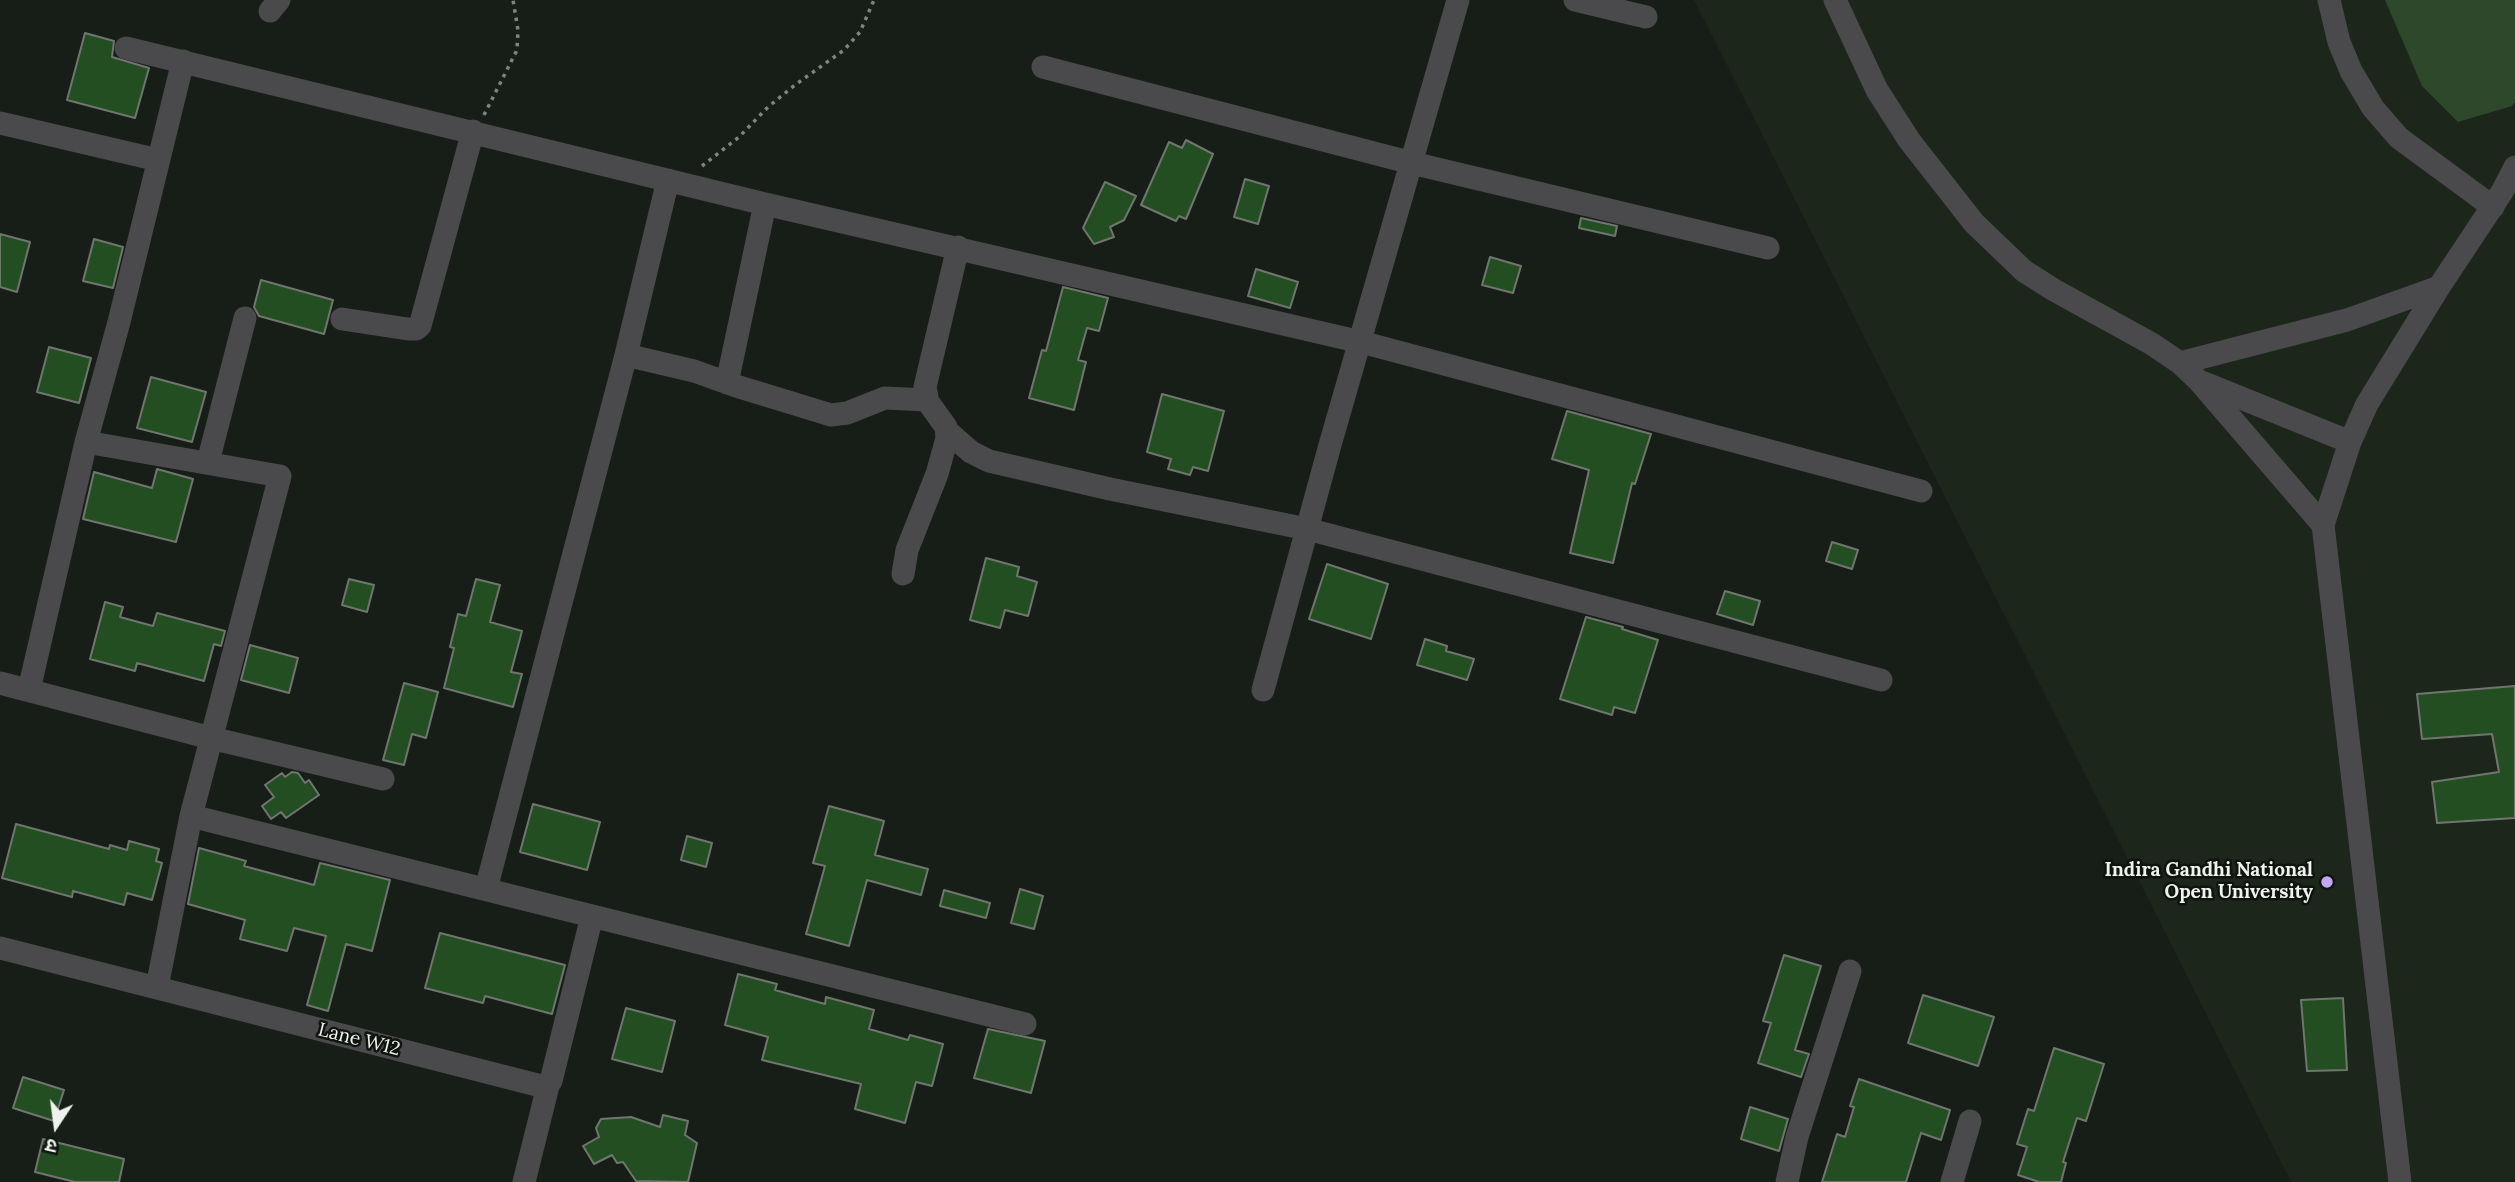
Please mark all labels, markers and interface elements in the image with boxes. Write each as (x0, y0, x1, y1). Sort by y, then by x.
place label: Indira Gandhi National Open University (2105, 860, 2313, 904)
marker: Indira Gandhi National Open University (2319, 874, 2335, 890)
street label: Lane W12 (315, 1019, 403, 1061)
north arrow (21, 1091, 91, 1161)
text: उ (43, 1134, 59, 1159)

